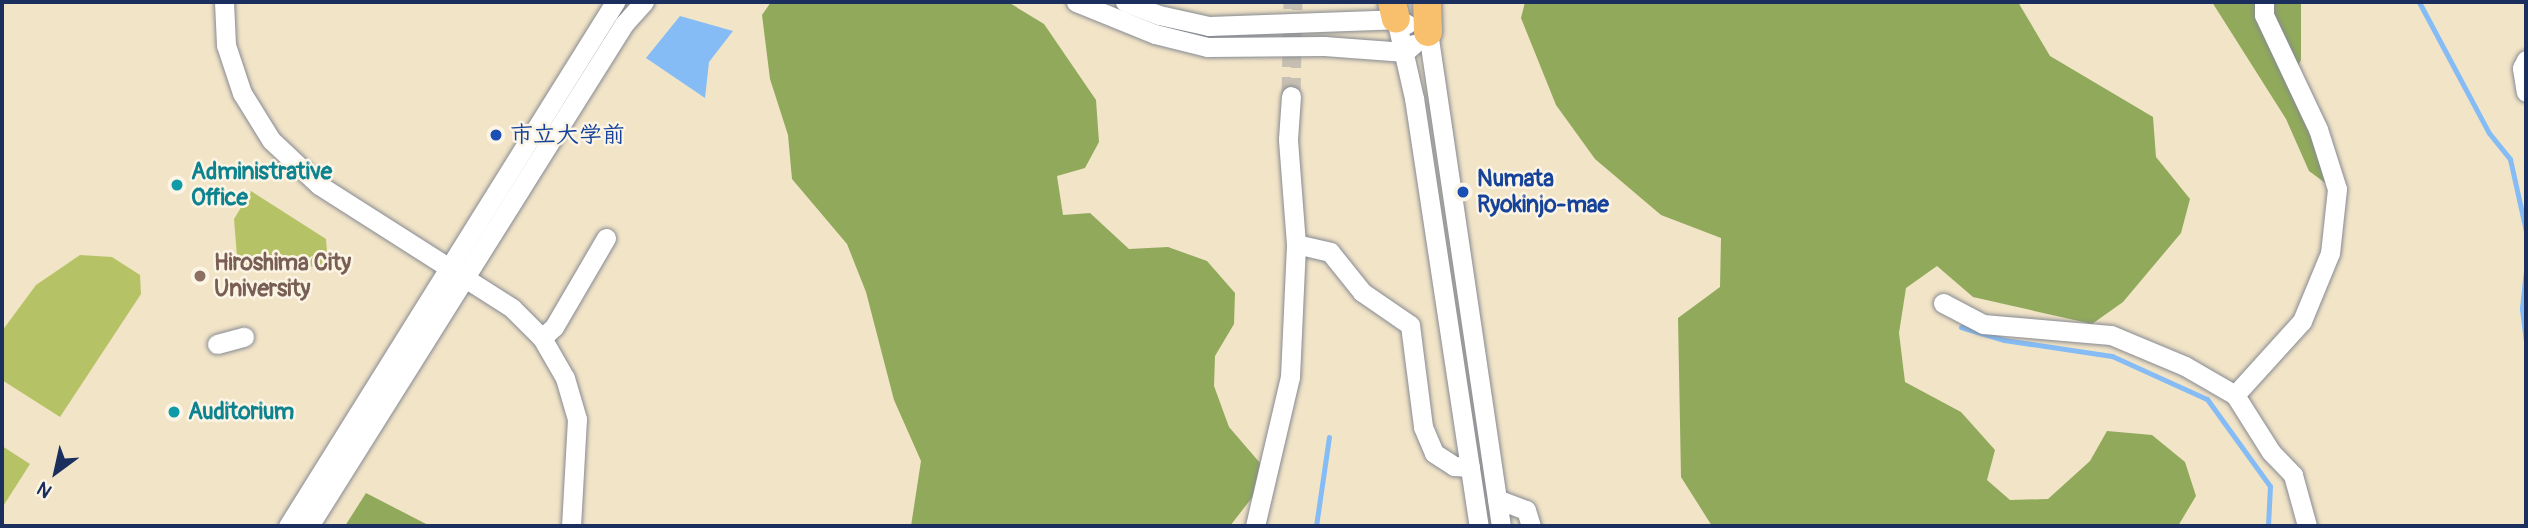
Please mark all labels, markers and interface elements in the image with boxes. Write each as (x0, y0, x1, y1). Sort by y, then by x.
place label: 市立大学前 (510, 121, 625, 149)
marker: 市立大学前 (488, 127, 504, 143)
place label: Administrative Office (191, 158, 332, 212)
place label: Numata Ryokinjo-mae (1477, 165, 1609, 219)
marker: Administrative Office (169, 177, 185, 193)
marker: Numata Ryokinjo-mae (1455, 184, 1471, 200)
place label: Hiroshima City University (214, 249, 351, 303)
marker: Hiroshima City University (192, 268, 208, 284)
place label: Auditorium (188, 398, 294, 426)
marker: Auditorium (166, 404, 182, 420)
north arrow (21, 437, 91, 507)
text: N (33, 476, 56, 503)

